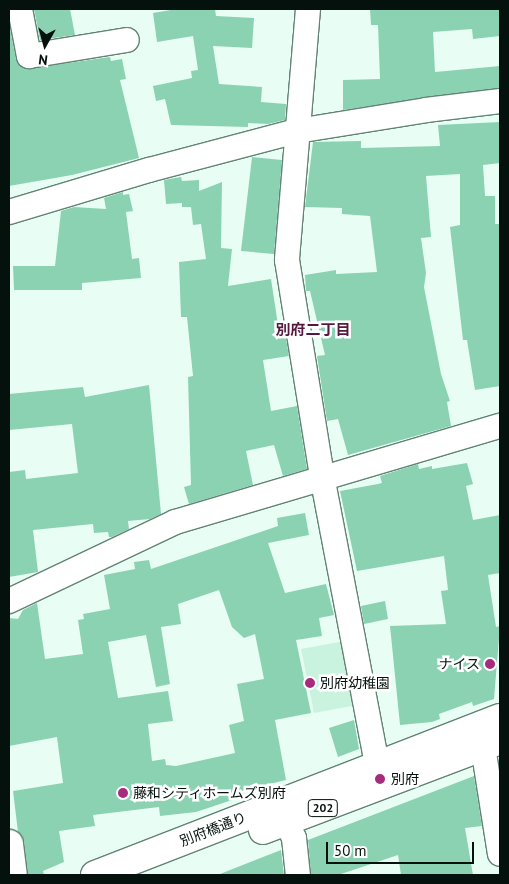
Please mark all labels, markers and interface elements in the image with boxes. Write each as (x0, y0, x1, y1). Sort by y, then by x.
north arrow (20, 20, 70, 70)
text: N (38, 50, 49, 69)
district label: 別府二丁目 (276, 321, 350, 339)
place label: ナイス (438, 656, 480, 672)
marker: ナイス (484, 658, 496, 670)
place label: 別府幼稚園 (320, 675, 390, 691)
marker: 別府幼稚園 (304, 677, 316, 689)
place label: 別府 (391, 771, 419, 787)
marker: 別府 (373, 772, 387, 786)
place label: 藤和シティホームズ別府 (133, 785, 287, 801)
marker: 藤和シティホームズ別府 (117, 787, 129, 799)
road number: 202 (307, 798, 339, 818)
street label: 別府橋通り (177, 809, 249, 849)
scale bar (329, 832, 476, 864)
text: 50 m (334, 841, 367, 860)

